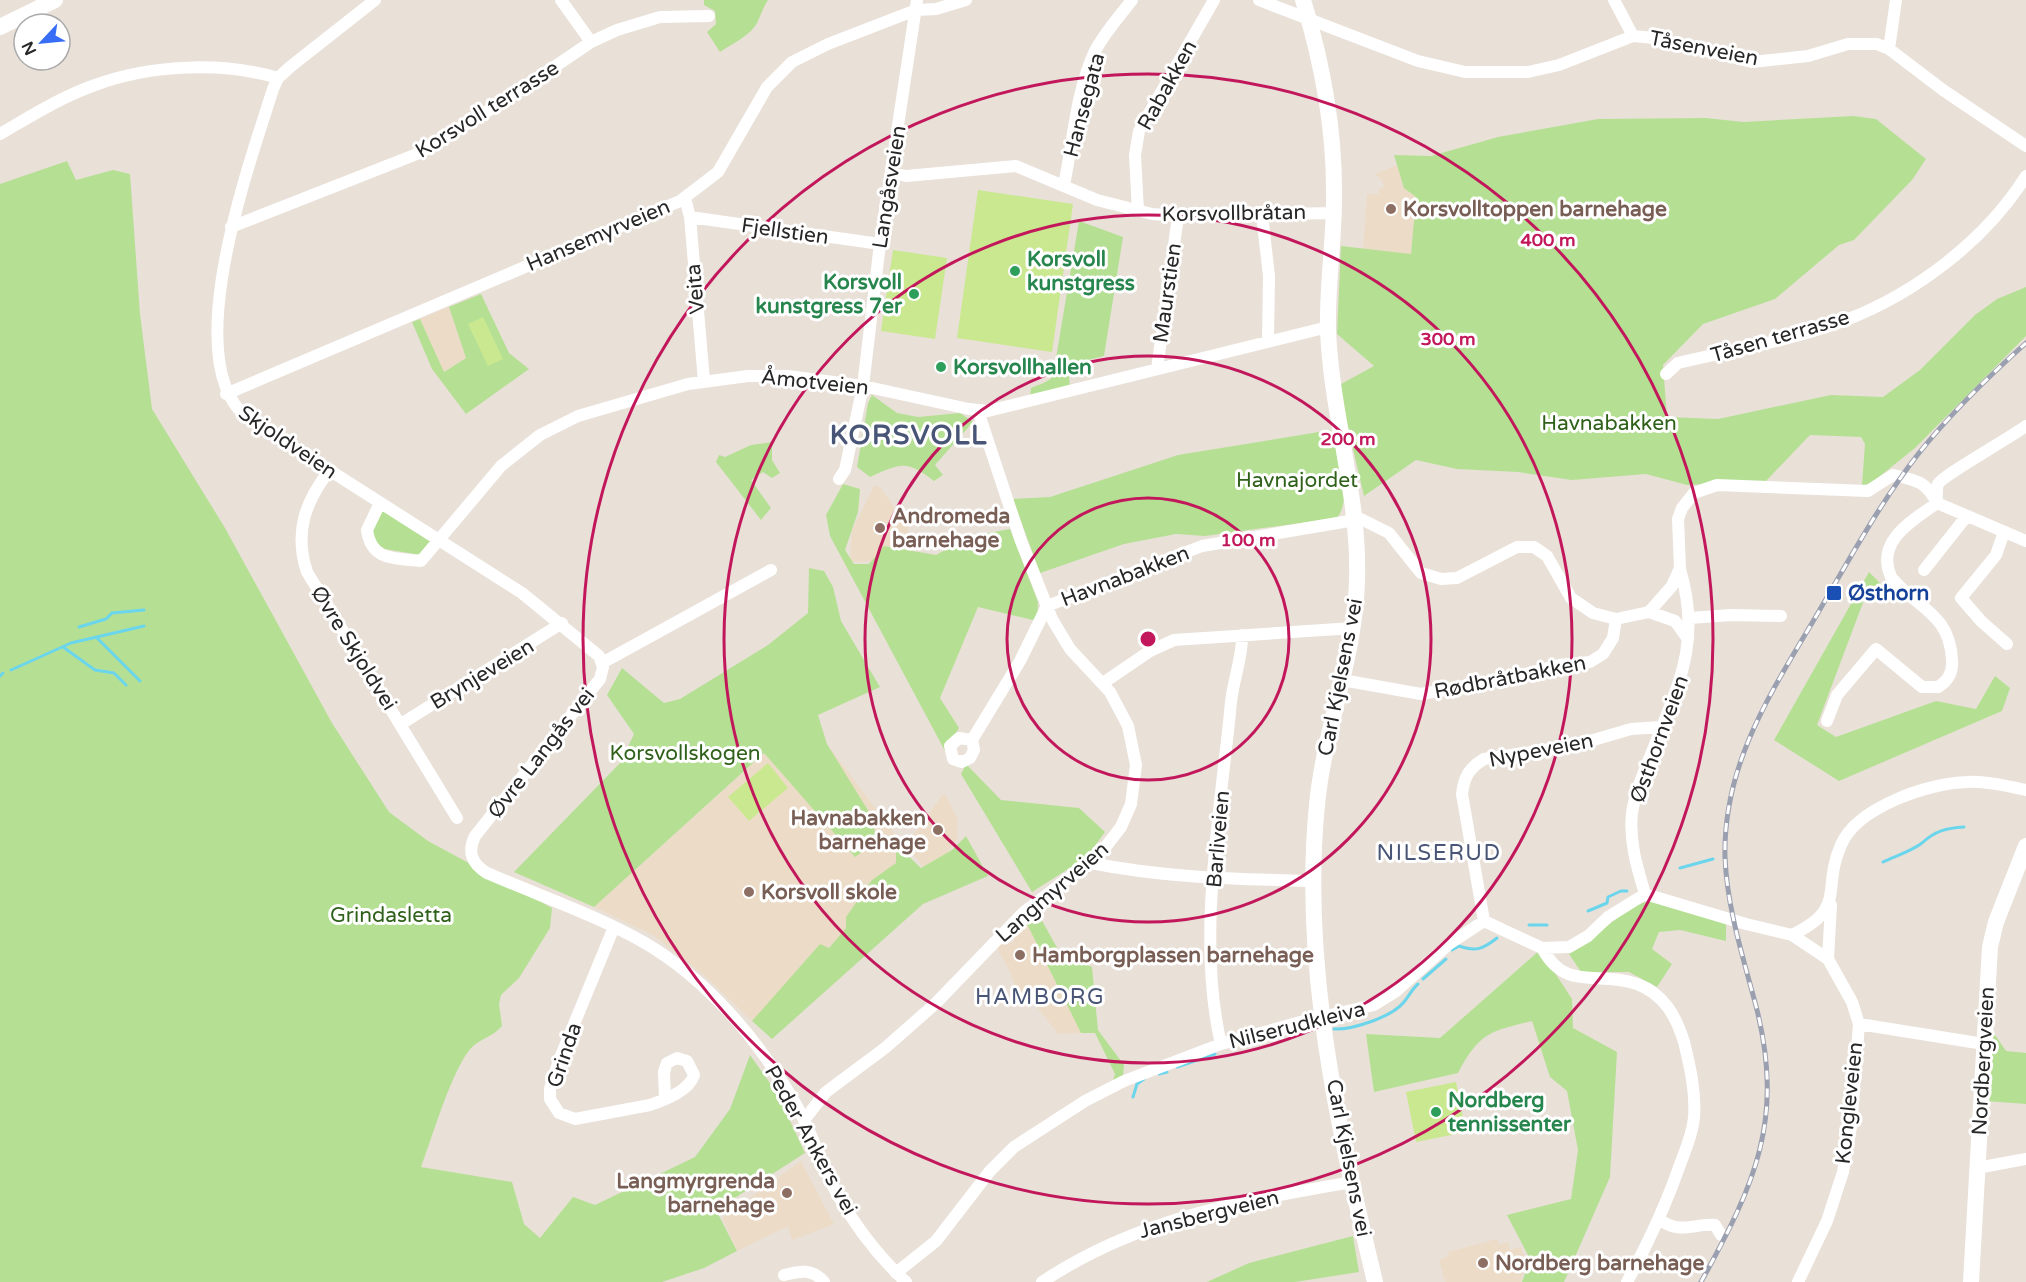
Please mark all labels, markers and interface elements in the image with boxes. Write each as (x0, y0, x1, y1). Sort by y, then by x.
north arrow (12, 12, 72, 72)
street label: Tåsenveien (1647, 26, 1760, 71)
street label: Rabakken (1132, 36, 1202, 135)
text: N (18, 38, 41, 58)
street label: Hansegata (1059, 50, 1110, 160)
street label: Korsvoll terrasse (411, 55, 564, 164)
street label: Langåsveien (867, 124, 912, 251)
street label: Hansemyrveien (523, 194, 674, 277)
place label: Korsvolltoppen barnehage (1403, 197, 1667, 222)
street label: Korsvollbråtan (1162, 200, 1306, 227)
marker: Korsvolltoppen barnehage (1384, 202, 1398, 216)
street label: Fjellstien (740, 213, 830, 250)
text: 400 m (1520, 229, 1576, 251)
street label: Maurstien (1148, 241, 1187, 345)
place label: Korsvoll kunstgress (1027, 247, 1135, 296)
street label: Veita (681, 263, 710, 315)
marker: Korsvoll kunstgress (1008, 264, 1022, 278)
place label: Korsvoll kunstgress 7er (756, 270, 903, 319)
marker: Korsvoll kunstgress 7er (907, 287, 921, 301)
street label: Tåsen terrasse (1708, 305, 1852, 368)
text: 300 m (1420, 328, 1476, 350)
place label: Korsvollhallen (953, 355, 1092, 380)
marker: Korsvollhallen (934, 360, 948, 374)
street label: Åmotveien (760, 364, 870, 401)
street label: Skjoldveien (234, 400, 342, 485)
park label: Havnabakken (1541, 411, 1677, 436)
district label: KORSVOLL (830, 419, 988, 452)
text: 200 m (1320, 428, 1376, 450)
park label: Havnajordet (1236, 468, 1358, 493)
place label: Andromeda barnehage (892, 504, 1010, 553)
marker: Andromeda barnehage (873, 521, 887, 535)
text: 100 m (1220, 529, 1276, 551)
street label: Havnabakken (1057, 540, 1193, 612)
street label: Øvre Skjoldvei (305, 581, 402, 715)
place label: Østhorn (1848, 581, 1929, 606)
marker: Østhorn (1825, 584, 1843, 602)
street label: Carl Kjelsens vei (1313, 596, 1368, 758)
centre of rings (1138, 629, 1158, 649)
street label: Brynjeveien (426, 634, 539, 715)
street label: Rødbråtbakken (1432, 651, 1588, 704)
street label: Østhornveien (1625, 672, 1694, 806)
street label: Øvre Langås vei (483, 683, 600, 824)
street label: Nypeveien (1487, 728, 1595, 773)
park label: Korsvollskogen (609, 741, 761, 766)
street label: Barliveien (1202, 789, 1235, 889)
place label: Havnabakken barnehage (790, 806, 926, 855)
marker: Havnabakken barnehage (931, 823, 945, 837)
street label: Langmyrveien (991, 837, 1114, 948)
district label: NILSERUD (1376, 840, 1502, 866)
place label: Korsvoll skole (761, 880, 897, 905)
marker: Korsvoll skole (742, 885, 756, 899)
park label: Grindasletta (330, 903, 452, 928)
place label: Hamborgplassen barnehage (1032, 943, 1314, 968)
marker: Hamborgplassen barnehage (1013, 948, 1027, 962)
district label: HAMBORG (975, 984, 1105, 1010)
street label: Nordbergveien (1967, 986, 2000, 1136)
street label: Nilserudkleiva (1226, 996, 1368, 1055)
street label: Grinda (542, 1019, 587, 1091)
street label: Kongleveien (1831, 1041, 1868, 1165)
street label: Peder Ankers vei (759, 1061, 862, 1220)
street label: Carl Kjelsens vei (1321, 1077, 1376, 1239)
place label: Nordberg tennissenter (1448, 1088, 1572, 1137)
marker: Nordberg tennissenter (1429, 1105, 1443, 1119)
place label: Langmyrgrenda barnehage (616, 1169, 775, 1218)
street label: Jansbergveien (1137, 1185, 1282, 1244)
marker: Langmyrgrenda barnehage (780, 1186, 794, 1200)
place label: Nordberg barnehage (1495, 1251, 1705, 1276)
marker: Nordberg barnehage (1476, 1256, 1490, 1270)

